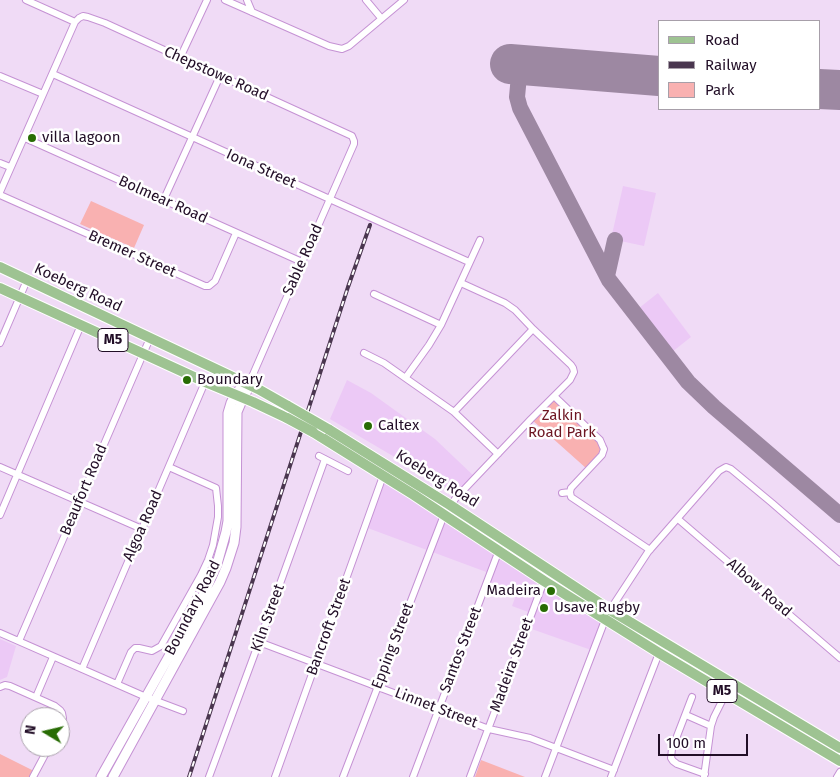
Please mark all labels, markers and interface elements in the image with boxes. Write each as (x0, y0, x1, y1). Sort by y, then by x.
legend (658, 20, 820, 110)
text: Road (705, 31, 740, 49)
street label: Chepstowe Road (161, 43, 271, 105)
text: Railway (705, 56, 757, 74)
text: Park (705, 81, 735, 99)
place label: villa lagoon (42, 129, 121, 147)
marker: villa lagoon (26, 132, 38, 144)
street label: Iona Street (223, 146, 299, 192)
street label: Bolmear Road (116, 172, 210, 228)
street label: Sable Road (279, 221, 327, 299)
street label: Bremer Street (85, 227, 179, 281)
street label: Koeberg Road (31, 260, 125, 316)
road number: M5 (98, 328, 128, 352)
place label: Boundary (197, 371, 263, 389)
marker: Boundary (181, 374, 193, 386)
park label: Zalkin Road Park (528, 407, 596, 442)
place label: Caltex (378, 417, 419, 435)
marker: Caltex (362, 420, 374, 432)
street label: Beaufort Road (57, 442, 111, 538)
street label: Koeberg Road (392, 446, 482, 512)
street label: Algoa Road (119, 488, 167, 564)
street label: Albow Road (723, 555, 795, 621)
street label: Boundary Road (161, 557, 225, 659)
street label: Bancroft Street (303, 576, 355, 678)
street label: Kiln Street (247, 582, 289, 654)
place label: Madeira (486, 582, 541, 600)
marker: Madeira (545, 585, 557, 597)
place label: Usave Rugby (554, 599, 640, 617)
street label: Epping Street (368, 600, 418, 692)
marker: Usave Rugby (538, 602, 550, 614)
street label: Santos Street (436, 604, 486, 696)
street label: Madeira Street (487, 615, 537, 715)
road number: M5 (707, 679, 737, 702)
street label: Linnet Street (392, 684, 480, 732)
north arrow (20, 707, 70, 757)
text: N (22, 724, 40, 736)
scale bar (660, 724, 750, 756)
text: 100 m (666, 734, 706, 752)

